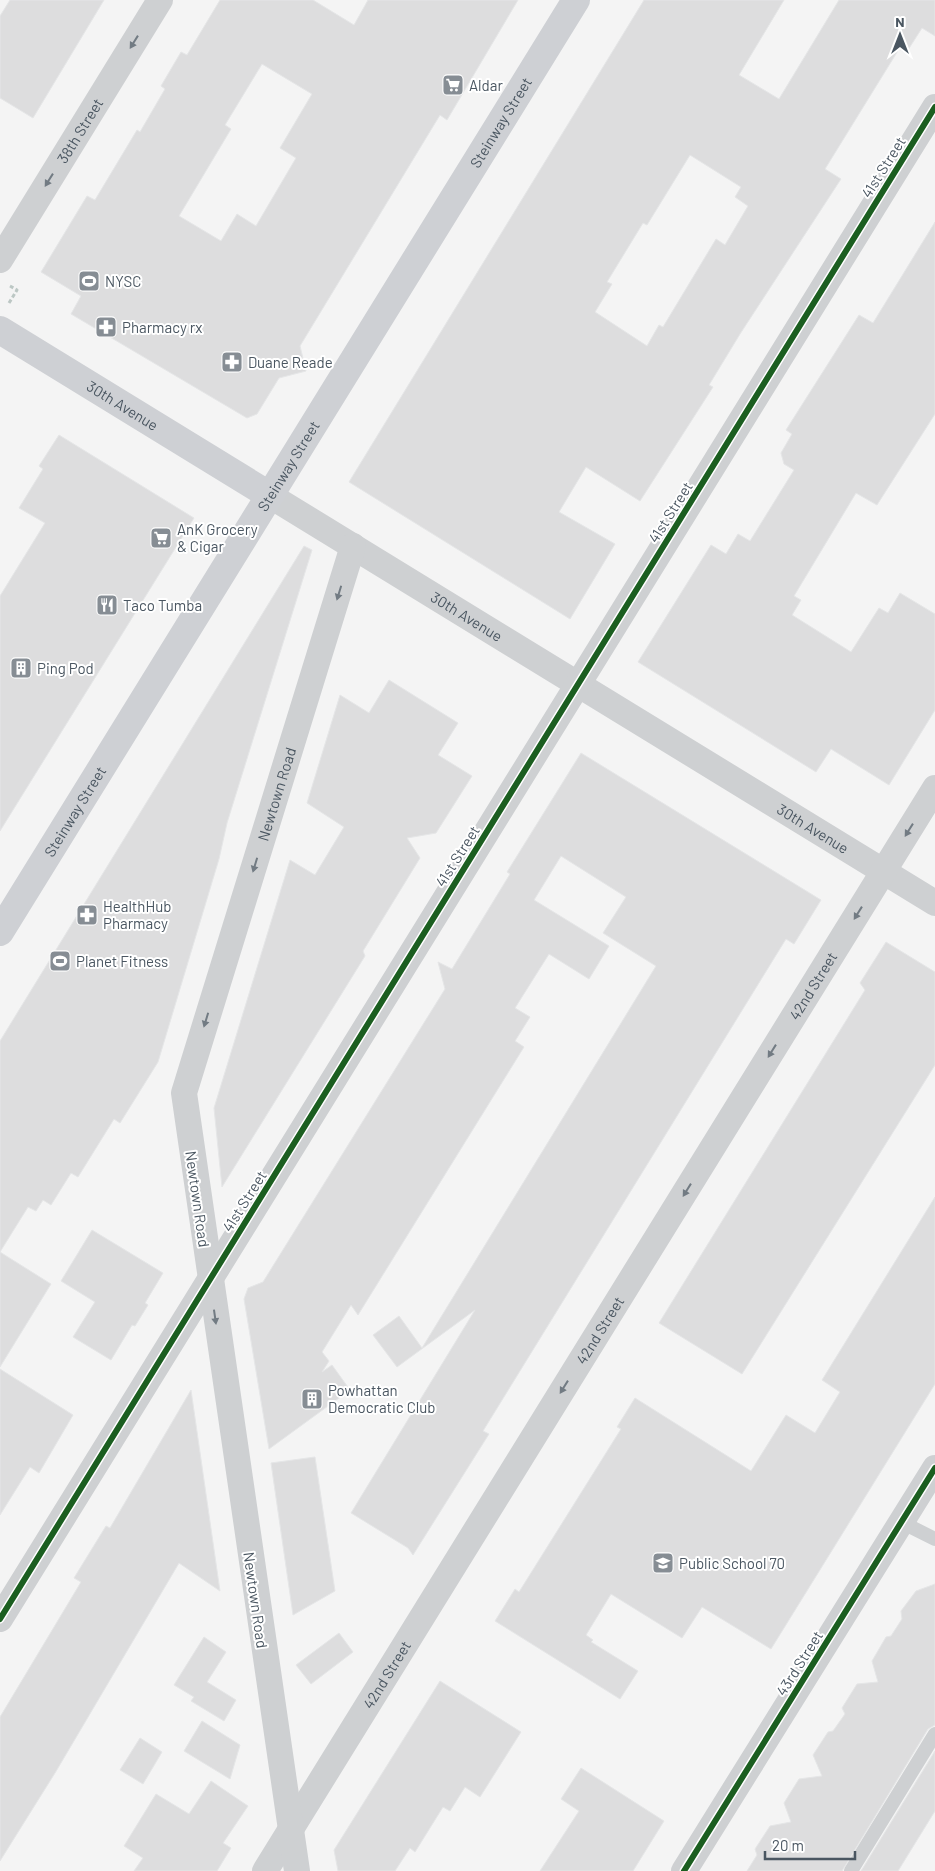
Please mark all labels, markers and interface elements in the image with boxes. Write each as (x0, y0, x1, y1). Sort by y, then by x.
north arrow (875, 10, 925, 60)
text: N (895, 13, 905, 30)
one-way arrow (130, 35, 139, 48)
supermarket icon: Aldar (441, 73, 465, 97)
street label: Steinway Street (466, 74, 535, 171)
place label: Aldar (469, 76, 503, 94)
street label: 38th Street (53, 95, 106, 166)
street label: 41st Street (857, 133, 909, 201)
one-way arrow (45, 173, 54, 186)
sports icon: NYSC (77, 269, 101, 293)
place label: NYSC (105, 272, 141, 290)
pharmacy icon: Pharmacy rx (94, 315, 118, 339)
place label: Pharmacy rx (122, 318, 202, 336)
pharmacy icon: Duane Reade (220, 350, 244, 374)
place label: Duane Reade (248, 353, 333, 371)
street label: 30th Avenue (84, 377, 162, 434)
street label: Steinway Street (253, 417, 323, 514)
street label: 41st Street (644, 478, 696, 546)
place label: AnK Grocery & Cigar (177, 520, 258, 555)
supermarket icon: AnK Grocery & Cigar (149, 526, 173, 550)
one-way arrow (334, 585, 342, 600)
street label: 30th Avenue (428, 587, 506, 645)
restaurant icon: Taco Tumba (95, 593, 119, 617)
place label: Taco Tumba (123, 596, 202, 614)
building icon: Ping Pod (9, 656, 33, 680)
place label: Ping Pod (37, 659, 94, 677)
street label: Newtown Road (253, 745, 299, 843)
street label: Steinway Street (40, 763, 109, 860)
street label: 30th Avenue (774, 800, 852, 857)
street label: 41st Street (431, 822, 483, 890)
one-way arrow (905, 823, 914, 836)
one-way arrow (250, 858, 258, 873)
place label: HealthHub Pharmacy (103, 897, 171, 932)
pharmacy icon: HealthHub Pharmacy (75, 903, 99, 927)
one-way arrow (853, 907, 862, 920)
street label: 42nd Street (785, 948, 840, 1023)
sports icon: Planet Fitness (48, 949, 72, 973)
place label: Planet Fitness (76, 952, 168, 970)
one-way arrow (202, 1013, 210, 1028)
one-way arrow (768, 1045, 777, 1058)
street label: Newtown Road (182, 1150, 214, 1248)
street label: 41st Street (218, 1167, 270, 1235)
one-way arrow (682, 1183, 691, 1196)
street label: 42nd Street (572, 1293, 627, 1367)
one-way arrow (211, 1310, 219, 1326)
place label: Powhattan Democratic Club (328, 1381, 435, 1416)
one-way arrow (560, 1381, 569, 1394)
building icon: Powhattan Democratic Club (300, 1387, 324, 1411)
street label: Newtown Road (240, 1551, 272, 1649)
school or university icon: Public School 70 (651, 1551, 675, 1575)
place label: Public School 70 (679, 1554, 785, 1572)
street label: 43rd Street (772, 1627, 826, 1699)
street label: 42nd Street (359, 1637, 414, 1712)
scale bar (765, 1828, 855, 1860)
text: 20 m (772, 1836, 804, 1854)

